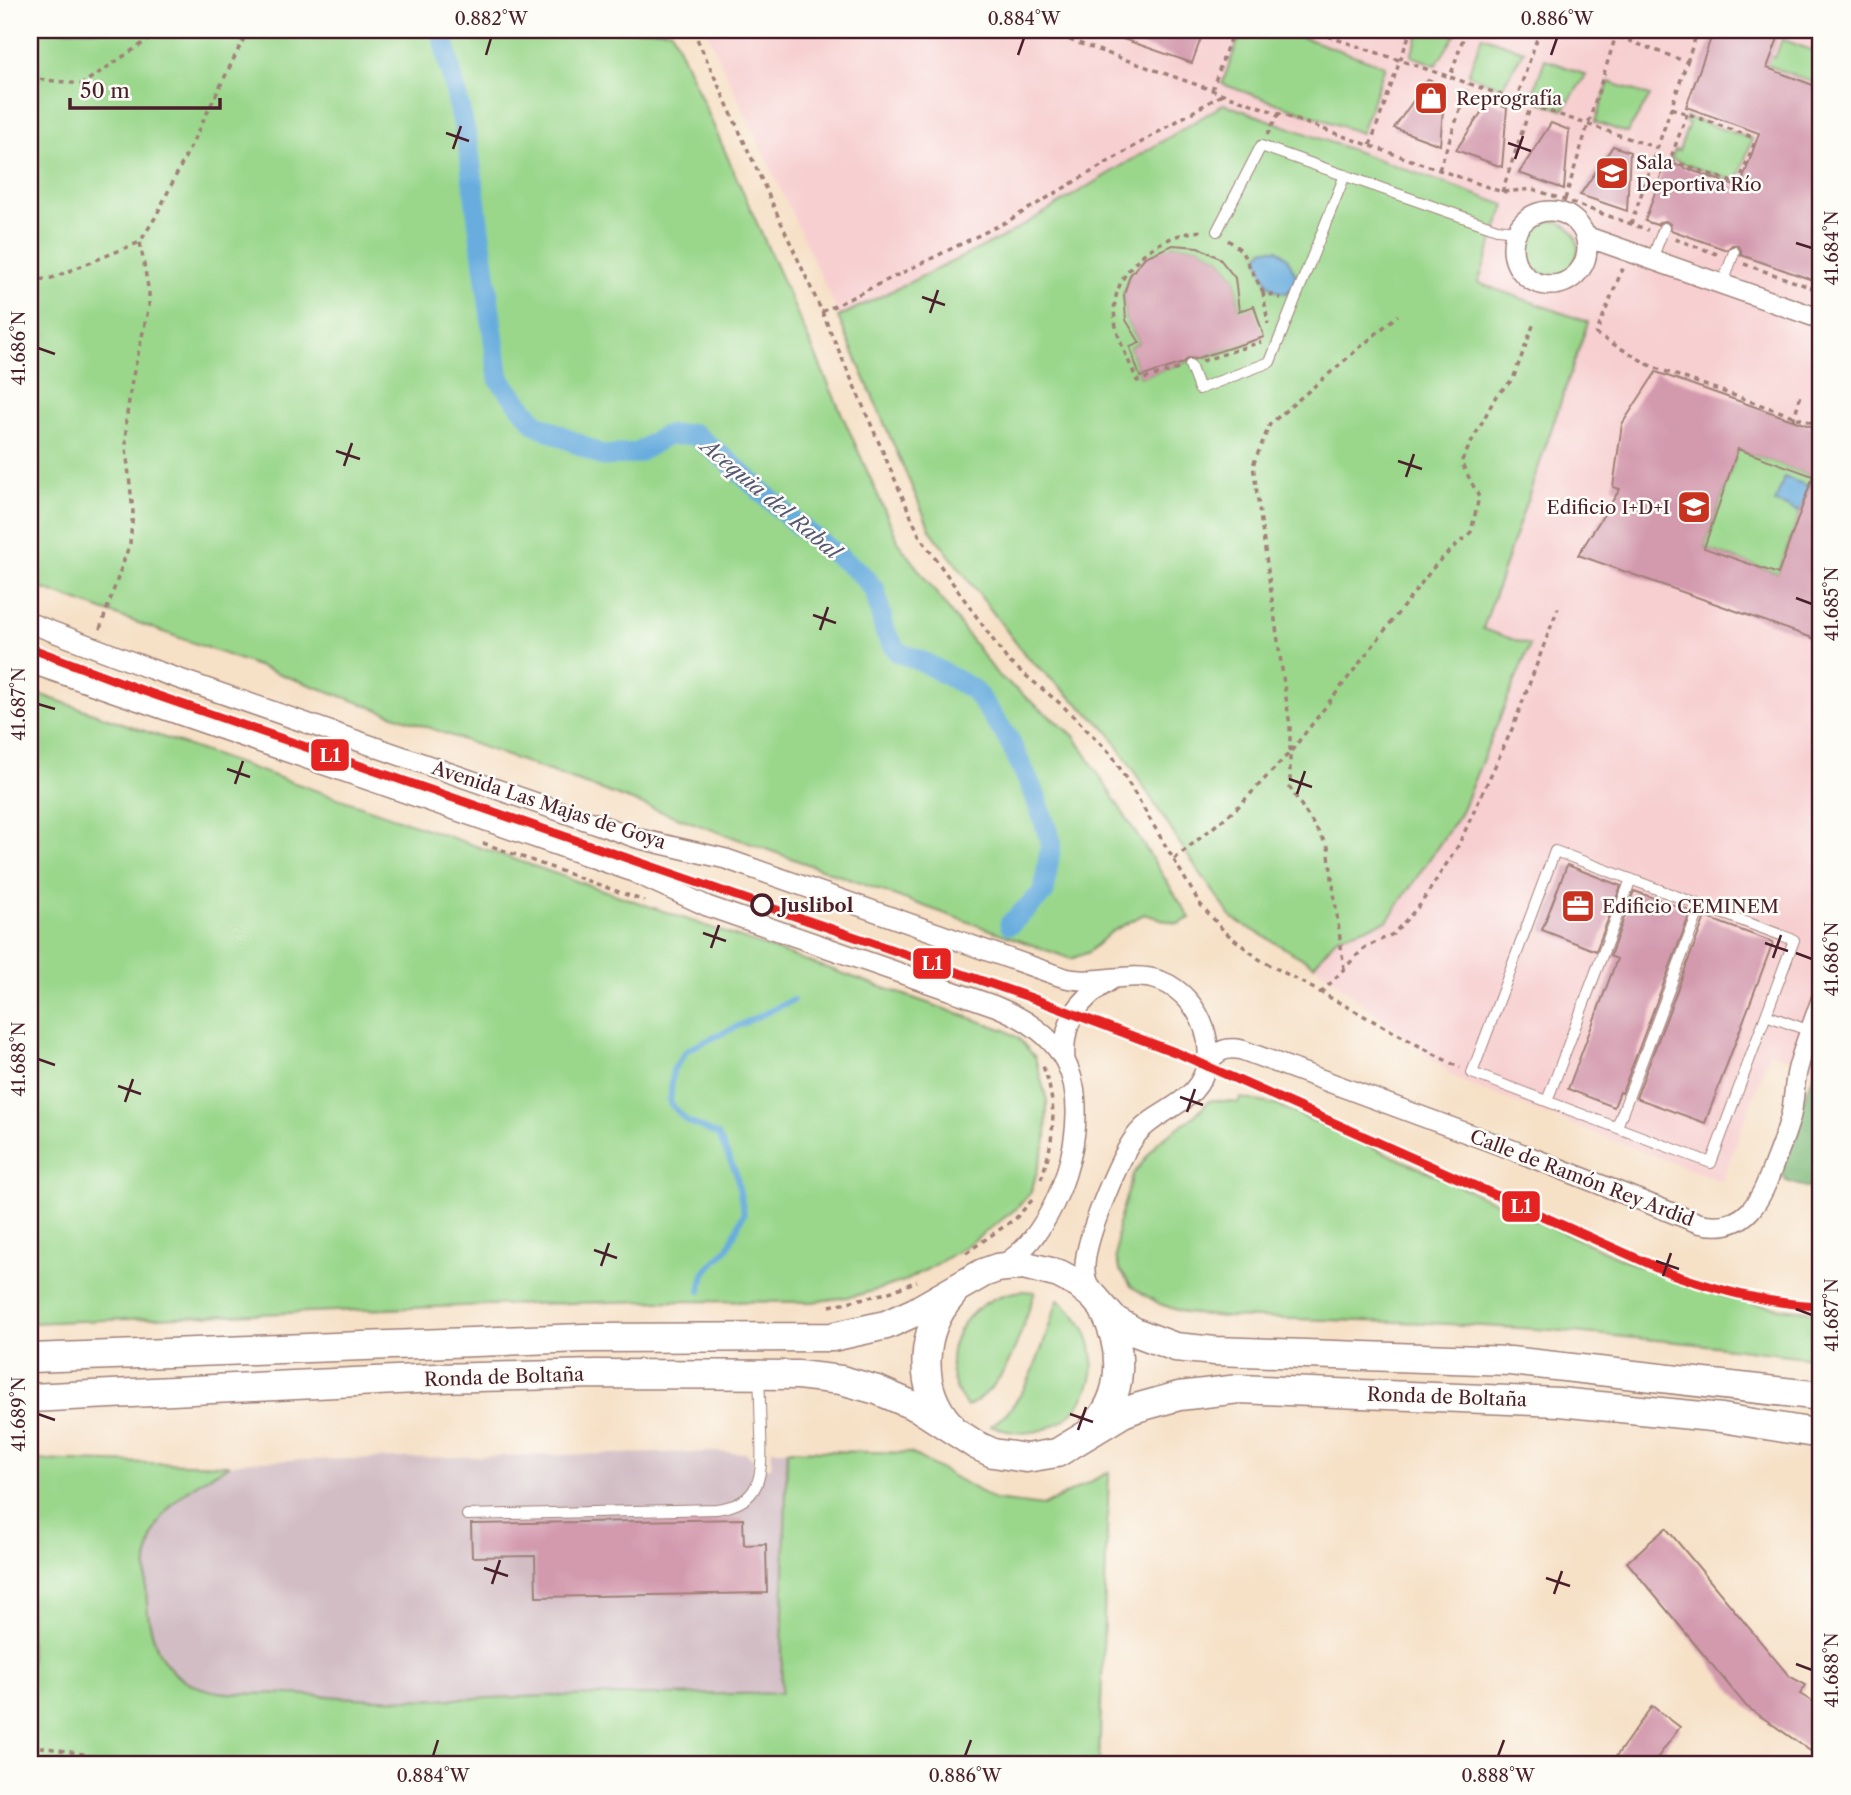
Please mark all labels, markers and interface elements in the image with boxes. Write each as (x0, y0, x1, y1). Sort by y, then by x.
text: 0.882°W (454, 8, 529, 30)
text: 0.884°W (987, 8, 1062, 30)
text: 0.886°W (1520, 8, 1595, 30)
scale bar (70, 66, 220, 110)
text: 50 m (80, 78, 130, 103)
shop icon: Reprografía (1412, 79, 1450, 117)
place label: Reprografía (1456, 87, 1562, 110)
place label: Sala Deportiva Río (1636, 151, 1762, 196)
school or university icon: Sala Deportiva Río (1593, 154, 1631, 192)
text: 41.684°N (1821, 210, 1843, 286)
text: 41.686°N (8, 310, 30, 385)
water label: Acequia del Rabal (694, 432, 847, 566)
school or university icon: Edificio I+D+I (1675, 488, 1713, 526)
place label: Edificio I+D+I (1547, 496, 1670, 519)
text: 41.685°N (1821, 567, 1843, 641)
text: 41.687°N (8, 667, 30, 741)
line badge: L1 (310, 738, 350, 772)
text: L1 (319, 744, 341, 767)
street label: Avenida Las Majas de Goya (428, 756, 669, 854)
office icon: Edificio CEMINEM (1559, 887, 1597, 925)
marker: Juslibol (751, 894, 773, 916)
place label: Juslibol (777, 894, 854, 917)
place label: Edificio CEMINEM (1602, 895, 1779, 918)
text: 41.686°N (1821, 921, 1843, 996)
line badge: L1 (912, 947, 952, 980)
text: L1 (921, 952, 943, 975)
text: 41.688°N (8, 1021, 30, 1097)
street label: Calle de Ramón Rey Ardid (1467, 1125, 1698, 1232)
line badge: L1 (1501, 1190, 1541, 1223)
text: L1 (1510, 1195, 1532, 1218)
text: 41.687°N (1821, 1278, 1843, 1352)
street label: Ronda de Boltaña (424, 1363, 584, 1391)
text: 41.689°N (8, 1376, 30, 1452)
street label: Ronda de Boltaña (1367, 1383, 1527, 1411)
text: 41.688°N (1821, 1632, 1843, 1708)
text: 0.884°W (396, 1765, 471, 1787)
text: 0.886°W (928, 1765, 1003, 1787)
text: 0.888°W (1461, 1765, 1536, 1787)

